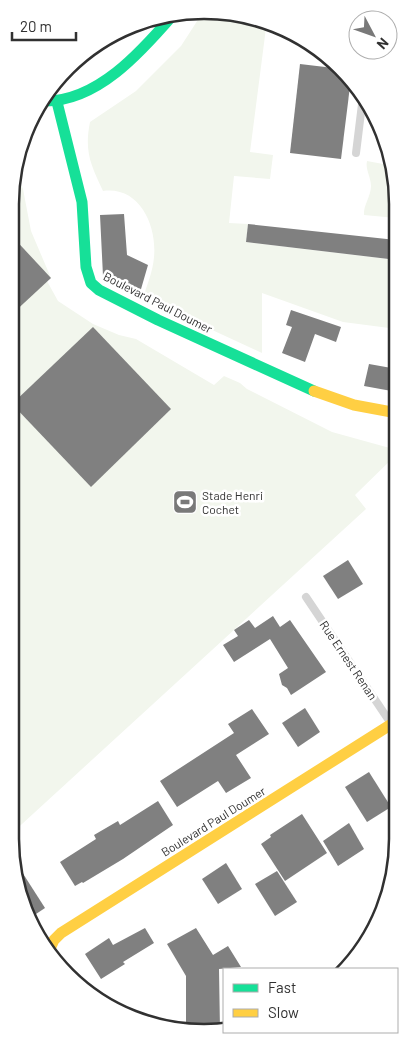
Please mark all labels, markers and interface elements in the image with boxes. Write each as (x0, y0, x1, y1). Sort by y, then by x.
scale bar (12, 10, 76, 42)
north arrow (348, 10, 398, 60)
text: 20 m (20, 17, 52, 35)
text: N (374, 35, 393, 53)
street label: Boulevard Paul Doumer (101, 268, 215, 336)
place label: Stade Henri Cochet (202, 488, 263, 516)
sports icon: Stade Henri Cochet (172, 489, 198, 515)
street label: Rue Ernest Renan (317, 618, 381, 702)
street label: Boulevard Paul Doumer (158, 783, 268, 859)
legend (223, 968, 398, 1033)
text: Fast (268, 978, 296, 996)
text: Slow (268, 1003, 299, 1021)

